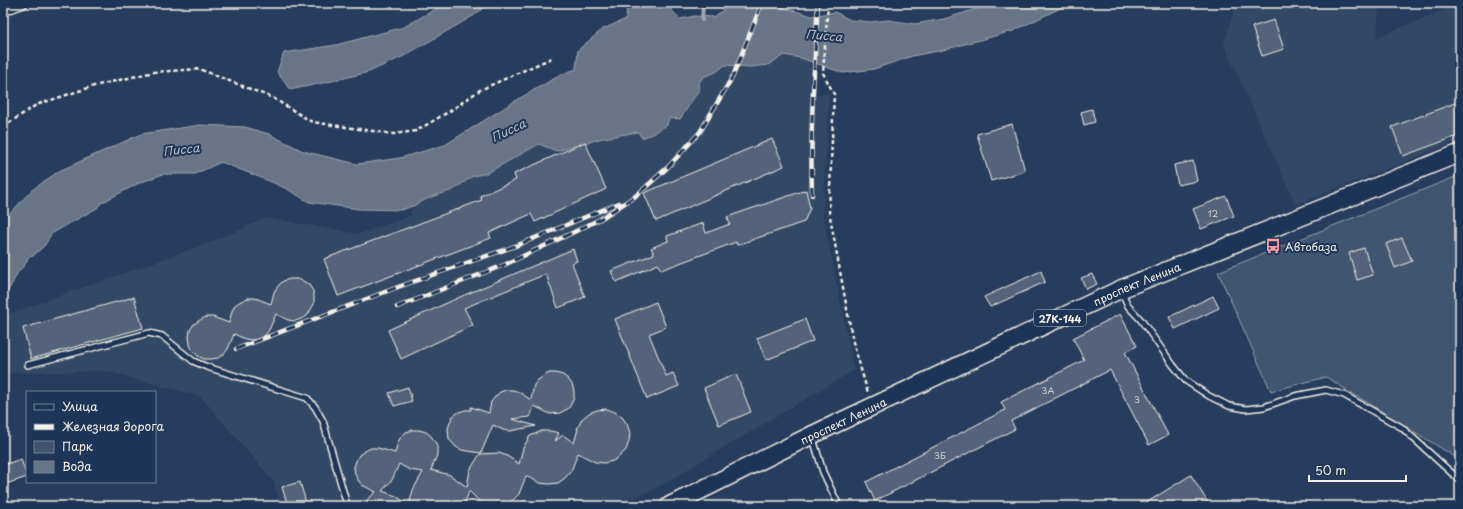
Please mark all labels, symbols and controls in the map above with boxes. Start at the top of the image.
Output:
water label: Писса [805,24,844,46]
water label: Писса [488,114,529,146]
water label: Писса [162,138,201,160]
house number: 12 [1208,206,1218,220]
bus stop icon: Автобаза [1264,237,1282,255]
place label: Автобаза [1285,238,1337,255]
street label: проспект Ленина [1090,257,1183,310]
road number: 27К-144 [1034,310,1086,326]
house number: 3А [1042,383,1055,397]
legend [26,391,156,483]
house number: 3 [1134,392,1140,406]
street label: проспект Ленина [797,393,889,448]
text: Улица [62,397,98,415]
text: Железная дорога [62,417,165,435]
text: Парк [62,437,94,455]
house number: 3Б [934,448,946,462]
text: Вода [62,457,92,475]
scale bar [1309,457,1406,483]
text: 50 m [1315,461,1346,479]

